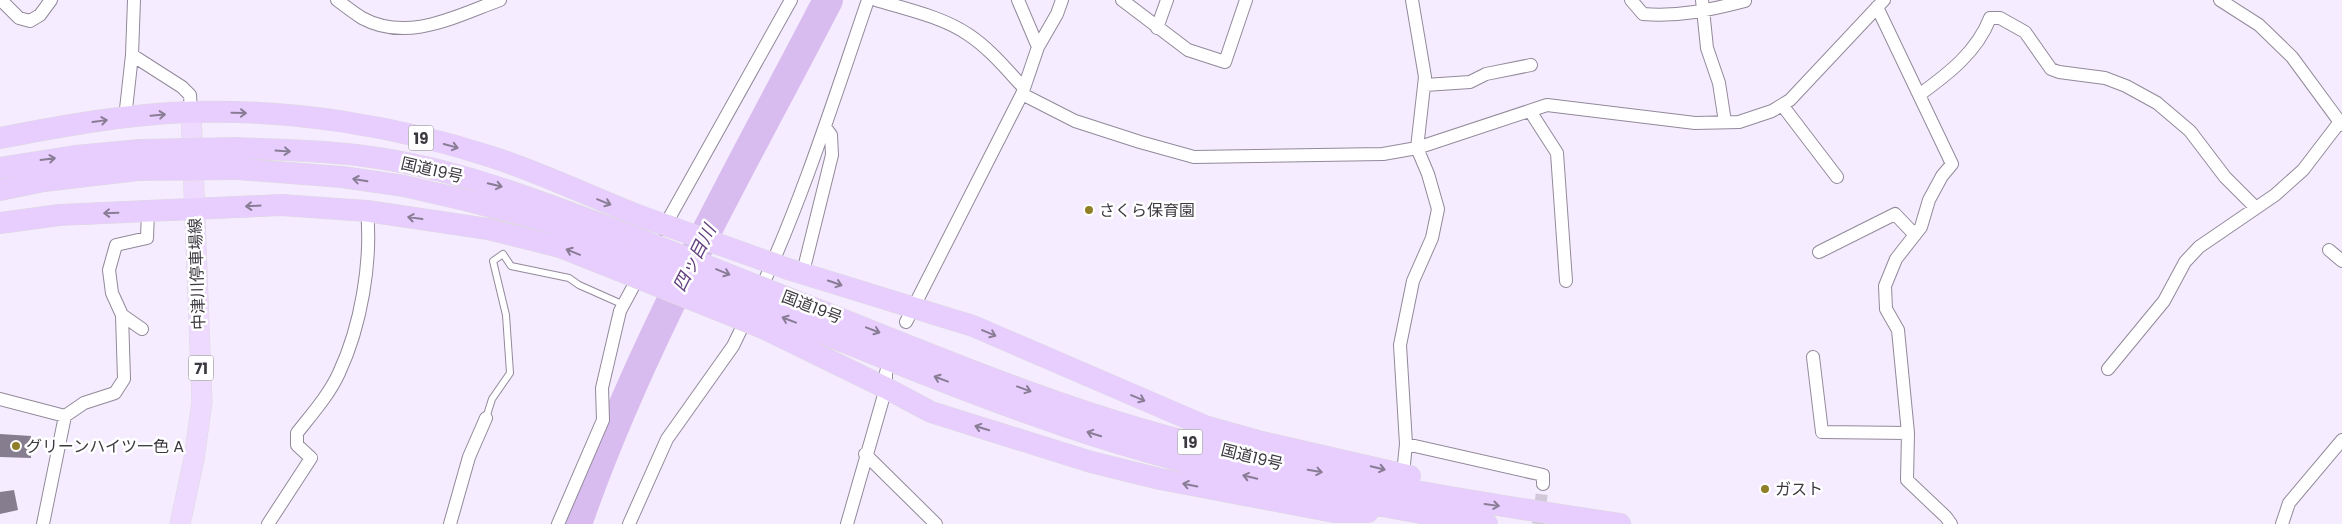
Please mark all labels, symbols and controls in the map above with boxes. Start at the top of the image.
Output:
one-way arrow [231,109,247,118]
one-way arrow [150,110,166,120]
one-way arrow [91,116,107,126]
road number: 19 [408,126,434,150]
one-way arrow [443,142,459,151]
one-way arrow [275,146,291,155]
street label: 国道19号 [399,152,465,188]
one-way arrow [40,154,56,164]
one-way arrow [353,174,369,184]
one-way arrow [486,181,502,190]
one-way arrow [596,198,611,207]
place label: さくら保育園 [1099,199,1195,222]
one-way arrow [245,202,261,211]
marker: さくら保育園 [1083,204,1095,216]
one-way arrow [104,208,120,217]
one-way arrow [407,213,423,223]
street label: 中津川停車場線 [184,218,210,330]
water label: 四ッ目川 [667,218,722,296]
one-way arrow [566,247,581,256]
one-way arrow [715,267,730,277]
one-way arrow [827,278,843,288]
street label: 国道19号 [778,285,846,329]
one-way arrow [782,315,798,324]
one-way arrow [865,326,880,336]
one-way arrow [981,329,996,339]
road number: 71 [188,356,214,380]
one-way arrow [934,374,949,383]
one-way arrow [1016,385,1031,394]
one-way arrow [1130,393,1145,403]
one-way arrow [975,423,991,433]
one-way arrow [1086,429,1102,439]
road number: 19 [1178,430,1202,454]
place label: グリーンハイツ一色 A [26,435,184,458]
street label: 国道19号 [1219,438,1285,476]
marker: グリーンハイツ一色 A [10,440,22,452]
one-way arrow [1369,464,1385,473]
one-way arrow [1307,467,1323,477]
one-way arrow [1243,472,1259,481]
place label: ガスト [1775,478,1823,501]
one-way arrow [1182,479,1198,489]
marker: ガスト [1759,483,1771,495]
one-way arrow [1483,500,1499,510]

